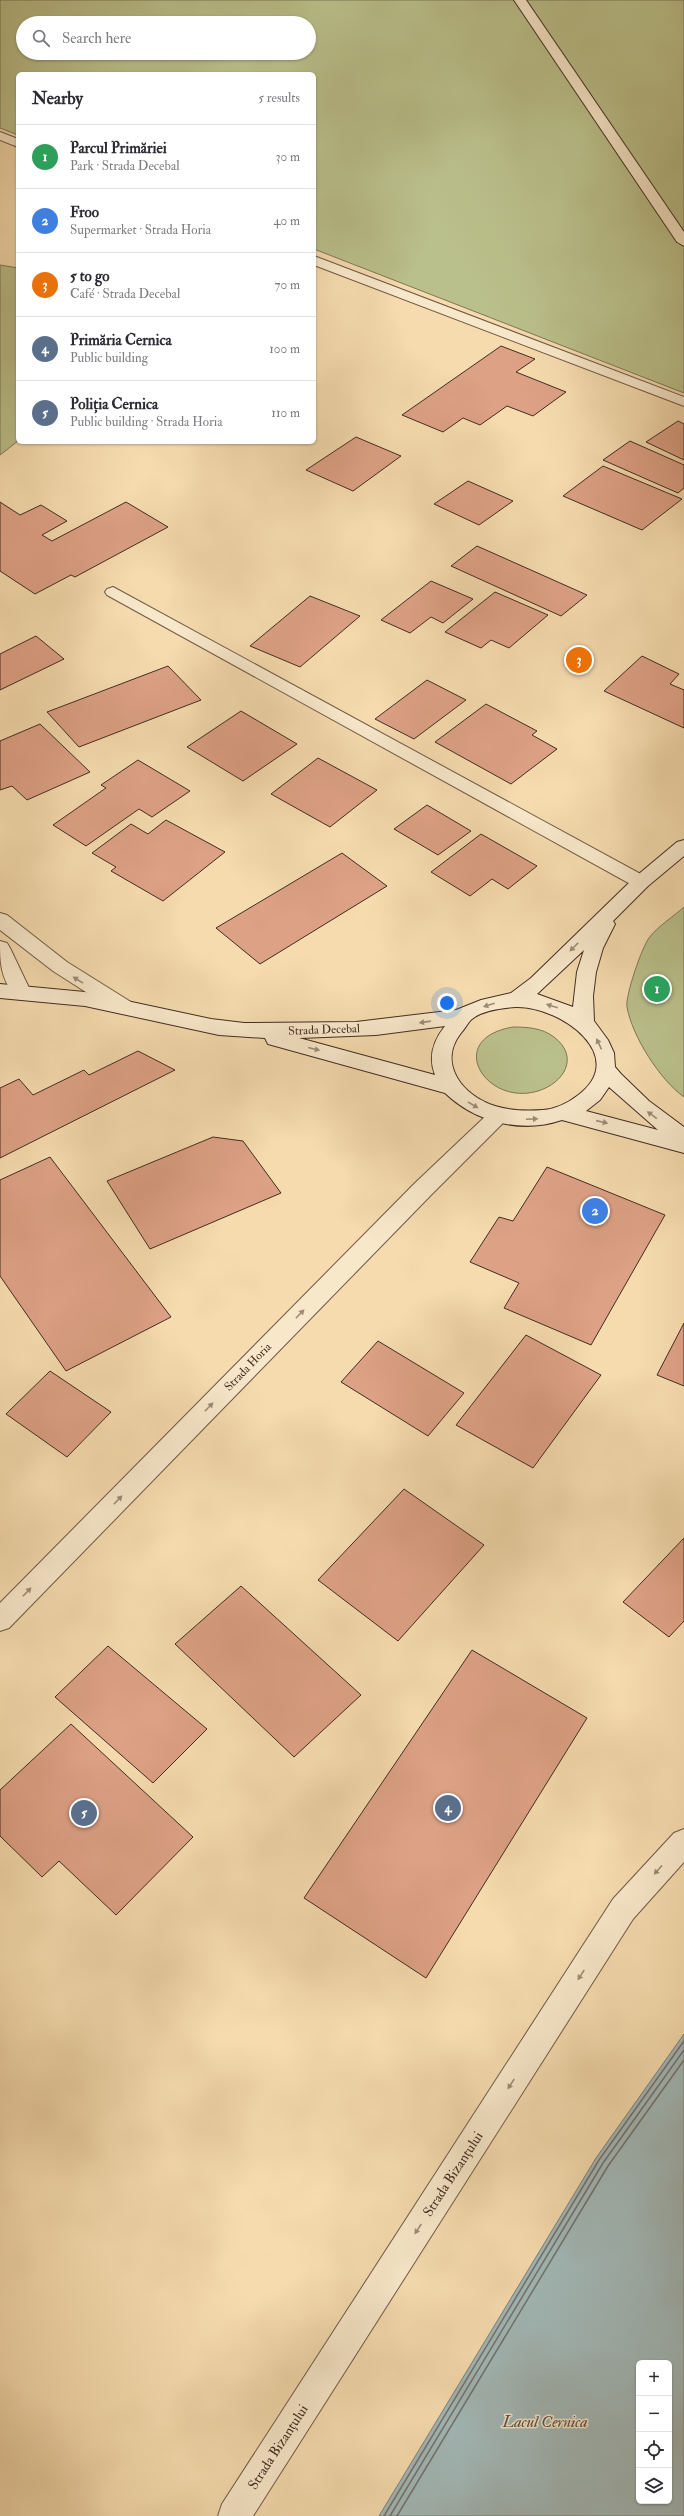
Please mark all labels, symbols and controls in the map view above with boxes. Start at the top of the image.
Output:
search box [16,16,316,60]
icon: search [30,27,52,49]
text: Search here [62,29,131,48]
text: Nearby [32,88,83,109]
text: 5 results [258,90,300,106]
text: Parcul Primăriei [70,139,167,158]
text: 1 [43,149,47,165]
text: 30 m [276,149,300,165]
text: Park · Strada Decebal [70,158,180,174]
text: Froo [70,203,99,222]
text: 2 [42,213,48,229]
text: 40 m [274,213,300,229]
text: Supermarket · Strada Horia [70,222,211,238]
text: 5 to go [70,267,110,286]
text: 3 [43,277,48,293]
text: 70 m [275,277,300,293]
text: Café · Strada Decebal [70,286,180,302]
text: Primăria Cernica [70,331,172,350]
text: 4 [41,341,49,357]
text: 100 m [269,341,300,357]
text: Public building [70,350,148,366]
text: Poliția Cernica [70,395,158,414]
text: 5 [42,405,48,421]
text: 110 m [271,405,300,421]
text: Public building · Strada Horia [70,414,223,430]
pin: 3 [566,645,592,675]
one-way arrow [569,942,579,952]
pin: 1 [644,974,670,1004]
one-way arrow [73,976,83,984]
your location [437,993,457,1013]
one-way arrow [483,1002,495,1008]
one-way arrow [546,1003,558,1009]
one-way arrow [419,1019,431,1025]
street label: Strada Decebal [288,1021,360,1039]
one-way arrow [596,1038,602,1049]
one-way arrow [308,1046,320,1052]
one-way arrow [467,1102,479,1109]
one-way arrow [647,1111,657,1119]
one-way arrow [526,1116,539,1122]
one-way arrow [596,1119,608,1125]
pin: 2 [582,1196,608,1226]
one-way arrow [295,1309,305,1319]
street label: Strada Horia [221,1339,275,1394]
one-way arrow [204,1402,214,1412]
one-way arrow [113,1495,123,1505]
one-way arrow [22,1587,32,1597]
pin: 4 [435,1793,461,1823]
pin: 5 [71,1798,97,1828]
one-way arrow [653,1865,662,1876]
one-way arrow [577,1970,585,1980]
one-way arrow [507,2079,515,2089]
street label: Strada Bizanțului [419,2128,487,2220]
one-way arrow [414,2224,422,2234]
map controls [636,2360,672,2504]
button: + [636,2360,672,2396]
button: − [636,2396,672,2432]
street label: Strada Bizanțului [244,2401,312,2493]
water label: Lacul Cernica [501,2412,588,2432]
button: locate [636,2432,672,2468]
button: layers [636,2468,672,2504]

